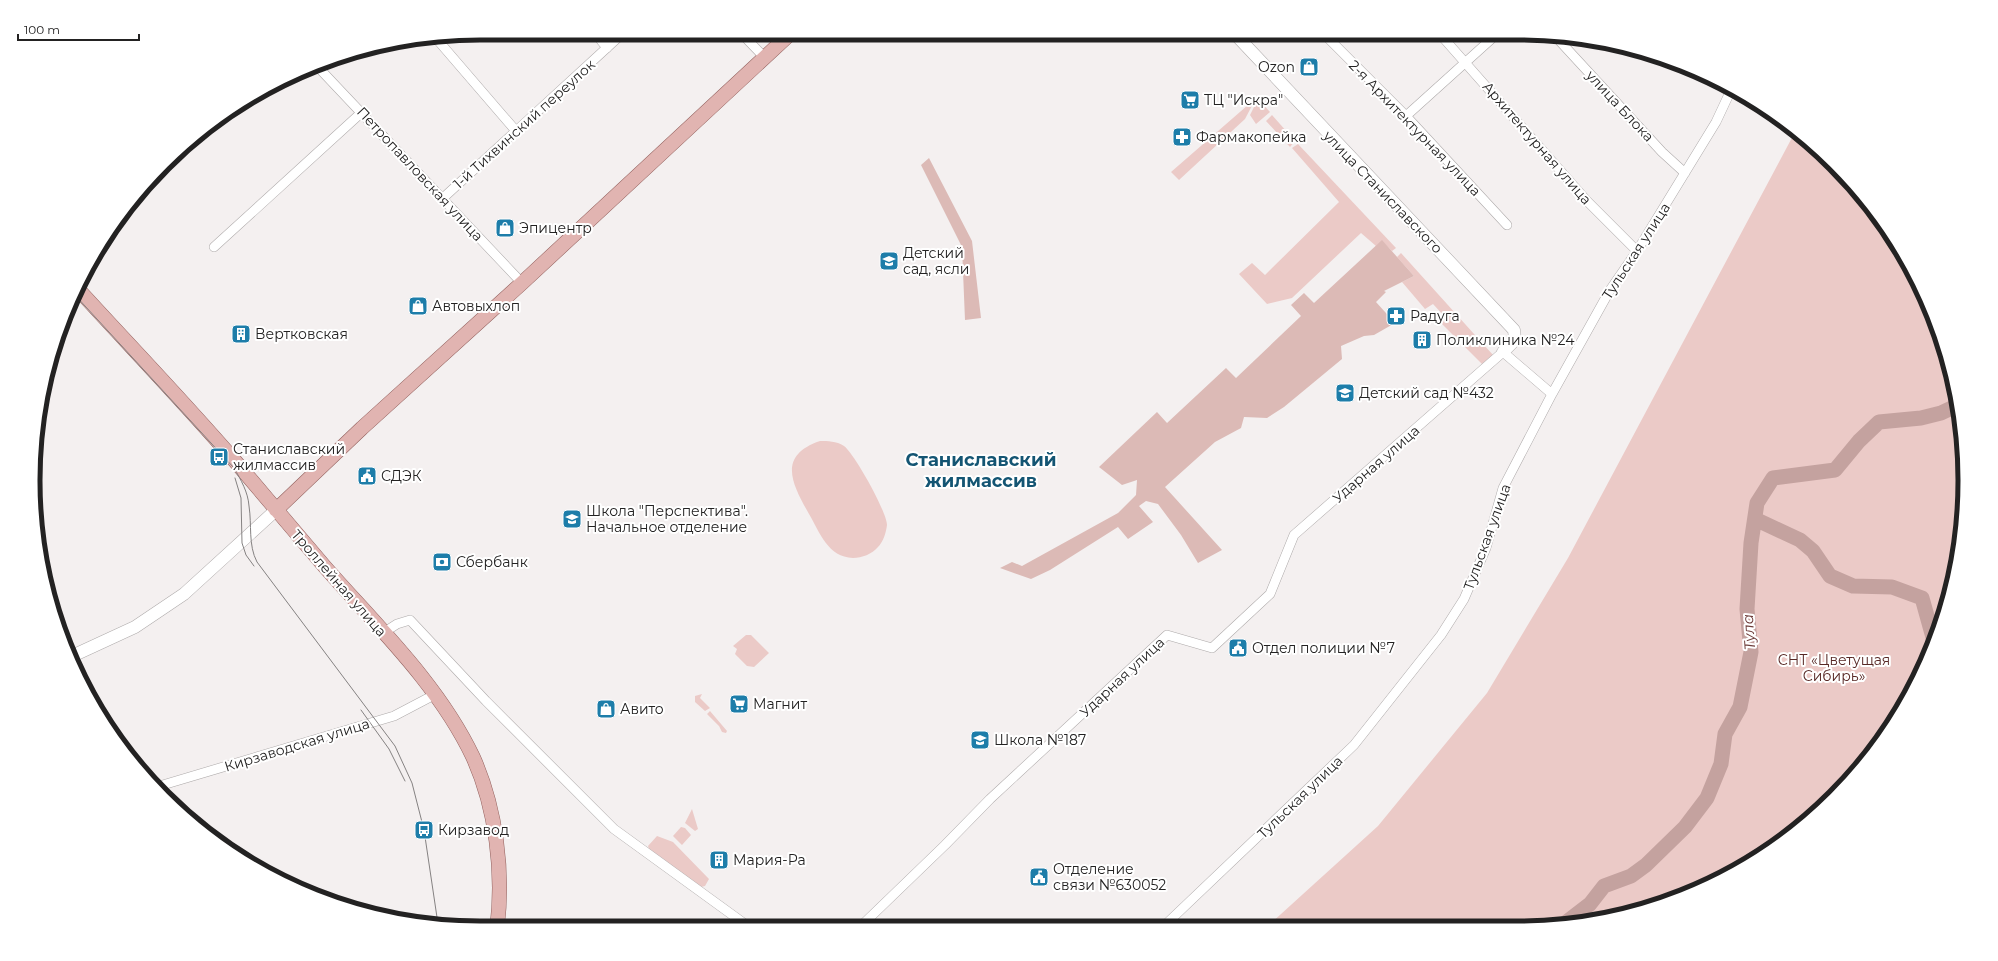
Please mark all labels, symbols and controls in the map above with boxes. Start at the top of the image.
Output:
scale bar [18,16,139,42]
text: 100 m [24,22,60,37]
street label: 1-й Тихвинский переулок [449,55,599,193]
shop icon: Ozon [1298,56,1320,78]
street label: 2-я Архитектурная улица [1345,56,1485,200]
place label: Ozon [1258,58,1295,76]
street label: улица Блока [1582,66,1658,146]
street label: Архитектурная улица [1479,78,1595,208]
supermarket icon: ТЦ "Искра" [1179,89,1201,111]
place label: ТЦ "Искра" [1204,91,1283,109]
street label: Петропавловская улица [353,103,487,245]
pharmacy icon: Фармакопейка [1171,126,1193,148]
street label: улица Станиславского [1319,126,1447,257]
place label: Фармакопейка [1196,128,1307,146]
street label: Тульская улица [1598,199,1674,303]
shop icon: Эпицентр [494,217,516,239]
place label: Эпицентр [519,219,592,237]
place label: Детский сад, ясли [903,244,969,278]
school or university icon: Детский сад, ясли [878,250,900,272]
shop icon: Автовыхлоп [407,295,429,317]
place label: Автовыхлоп [432,297,520,315]
pharmacy icon: Радуга [1385,305,1407,327]
place label: Радуга [1410,307,1460,325]
building icon: Вертковская [230,323,252,345]
place label: Вертковская [255,325,348,343]
building icon: Поликлиника №24 [1411,329,1433,351]
place label: Поликлиника №24 [1436,331,1575,349]
school or university icon: Детский сад №432 [1334,382,1356,404]
place label: Детский сад №432 [1359,384,1494,402]
street label: Ударная улица [1329,421,1423,507]
place label: Станиславский жилмассив [233,440,345,474]
bus stop icon: Станиславский жилмассив [208,446,230,468]
district label: Станиславский жилмассив [906,449,1056,492]
public building icon: СДЭК [356,465,378,487]
place label: СДЭК [381,467,422,485]
street label: Тульская улица [1459,481,1515,593]
place label: Школа "Перспектива". Начальное отделение [586,502,748,536]
school or university icon: Школа "Перспектива". Начальное отделение [561,508,583,530]
street label: Троллейная улица [288,526,390,640]
bank icon: Сбербанк [431,551,453,573]
place label: Сбербанк [456,553,528,571]
water label: Тула [1738,613,1759,651]
street label: Ударная улица [1076,633,1168,721]
public building icon: Отдел полиции №7 [1227,637,1249,659]
place label: Отдел полиции №7 [1252,639,1395,657]
park label: СНТ «Цветущая Сибирь» [1778,651,1890,685]
supermarket icon: Магнит [728,693,750,715]
place label: Магнит [753,695,807,713]
shop icon: Авито [595,698,617,720]
place label: Авито [620,700,664,718]
street label: Кирзаводская улица [222,714,372,776]
school or university icon: Школа №187 [969,729,991,751]
place label: Школа №187 [994,731,1086,749]
street label: Тульская улица [1254,752,1346,842]
bus stop icon: Кирзавод [413,819,435,841]
place label: Кирзавод [438,821,509,839]
building icon: Мария-Ра [708,849,730,871]
place label: Мария-Ра [733,851,806,869]
place label: Отделение связи №630052 [1053,860,1166,894]
public building icon: Отделение связи №630052 [1028,866,1050,888]

